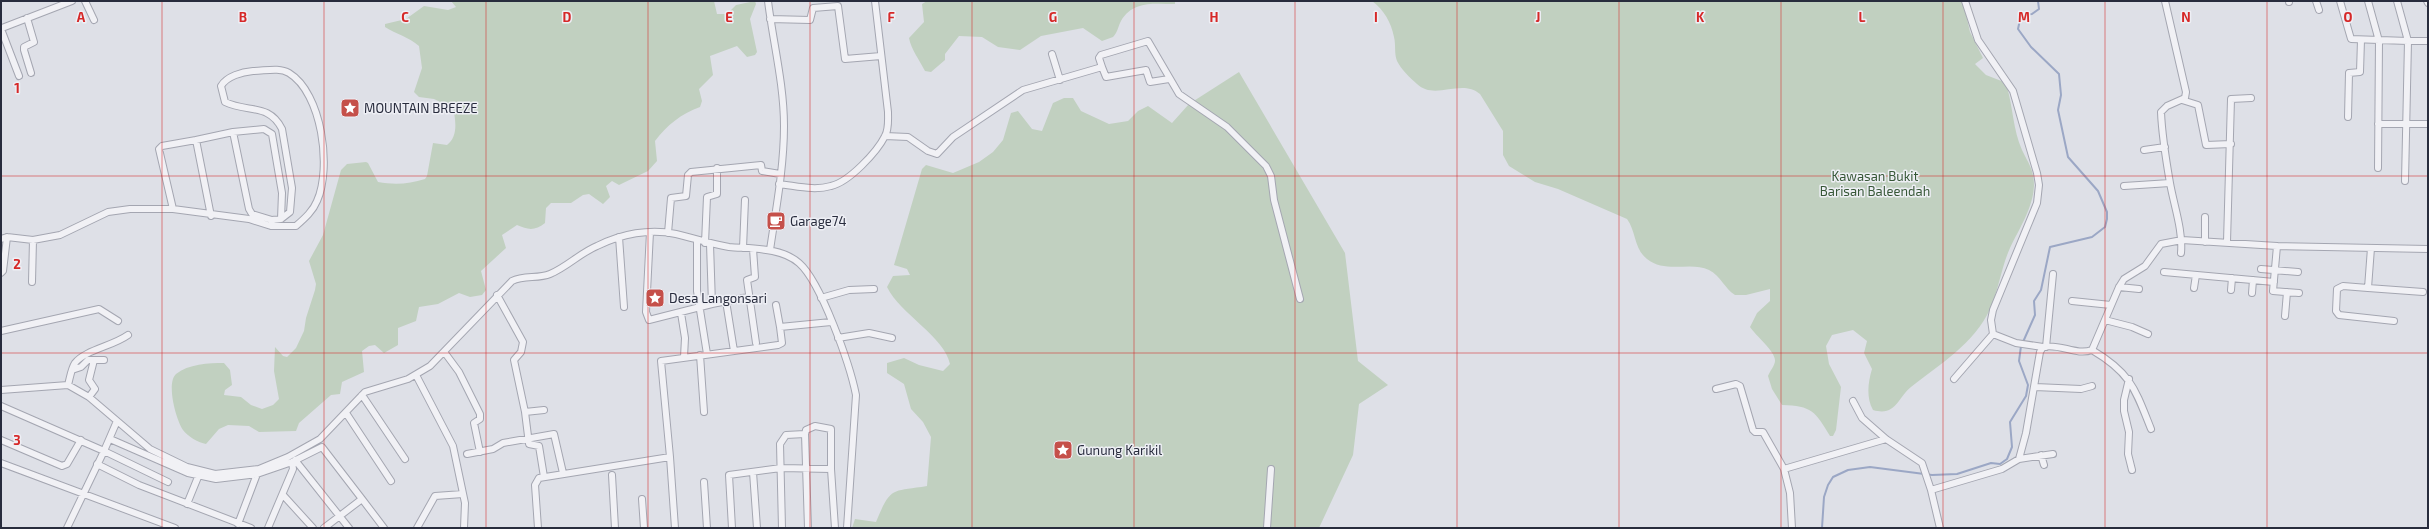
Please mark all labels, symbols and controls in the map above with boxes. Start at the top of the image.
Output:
text: A [77,9,86,25]
text: B [239,9,247,25]
text: C [401,9,409,25]
text: D [563,9,572,25]
text: E [725,9,733,25]
text: F [887,9,895,25]
text: G [1049,9,1057,25]
text: H [1210,9,1219,25]
text: I [1374,9,1378,25]
text: J [1536,9,1540,25]
text: K [1696,9,1705,25]
text: L [1859,9,1866,25]
text: M [2018,9,2030,25]
text: N [2181,9,2191,25]
text: O [2344,9,2353,25]
text: 1 [14,80,20,96]
place icon: MOUNTAIN BREEZE [339,97,361,119]
place label: MOUNTAIN BREEZE [364,100,478,116]
park label: Kawasan Bukit Barisan Baleendah [1820,168,1930,199]
cafe icon: Garage74 [765,210,787,232]
place label: Garage74 [790,213,847,229]
text: 2 [13,256,21,272]
place icon: Desa Langonsari [644,287,666,309]
place label: Desa Langonsari [669,290,767,306]
text: 3 [13,432,21,448]
place icon: Gunung Karikil [1052,439,1074,461]
place label: Gunung Karikil [1077,442,1162,458]

